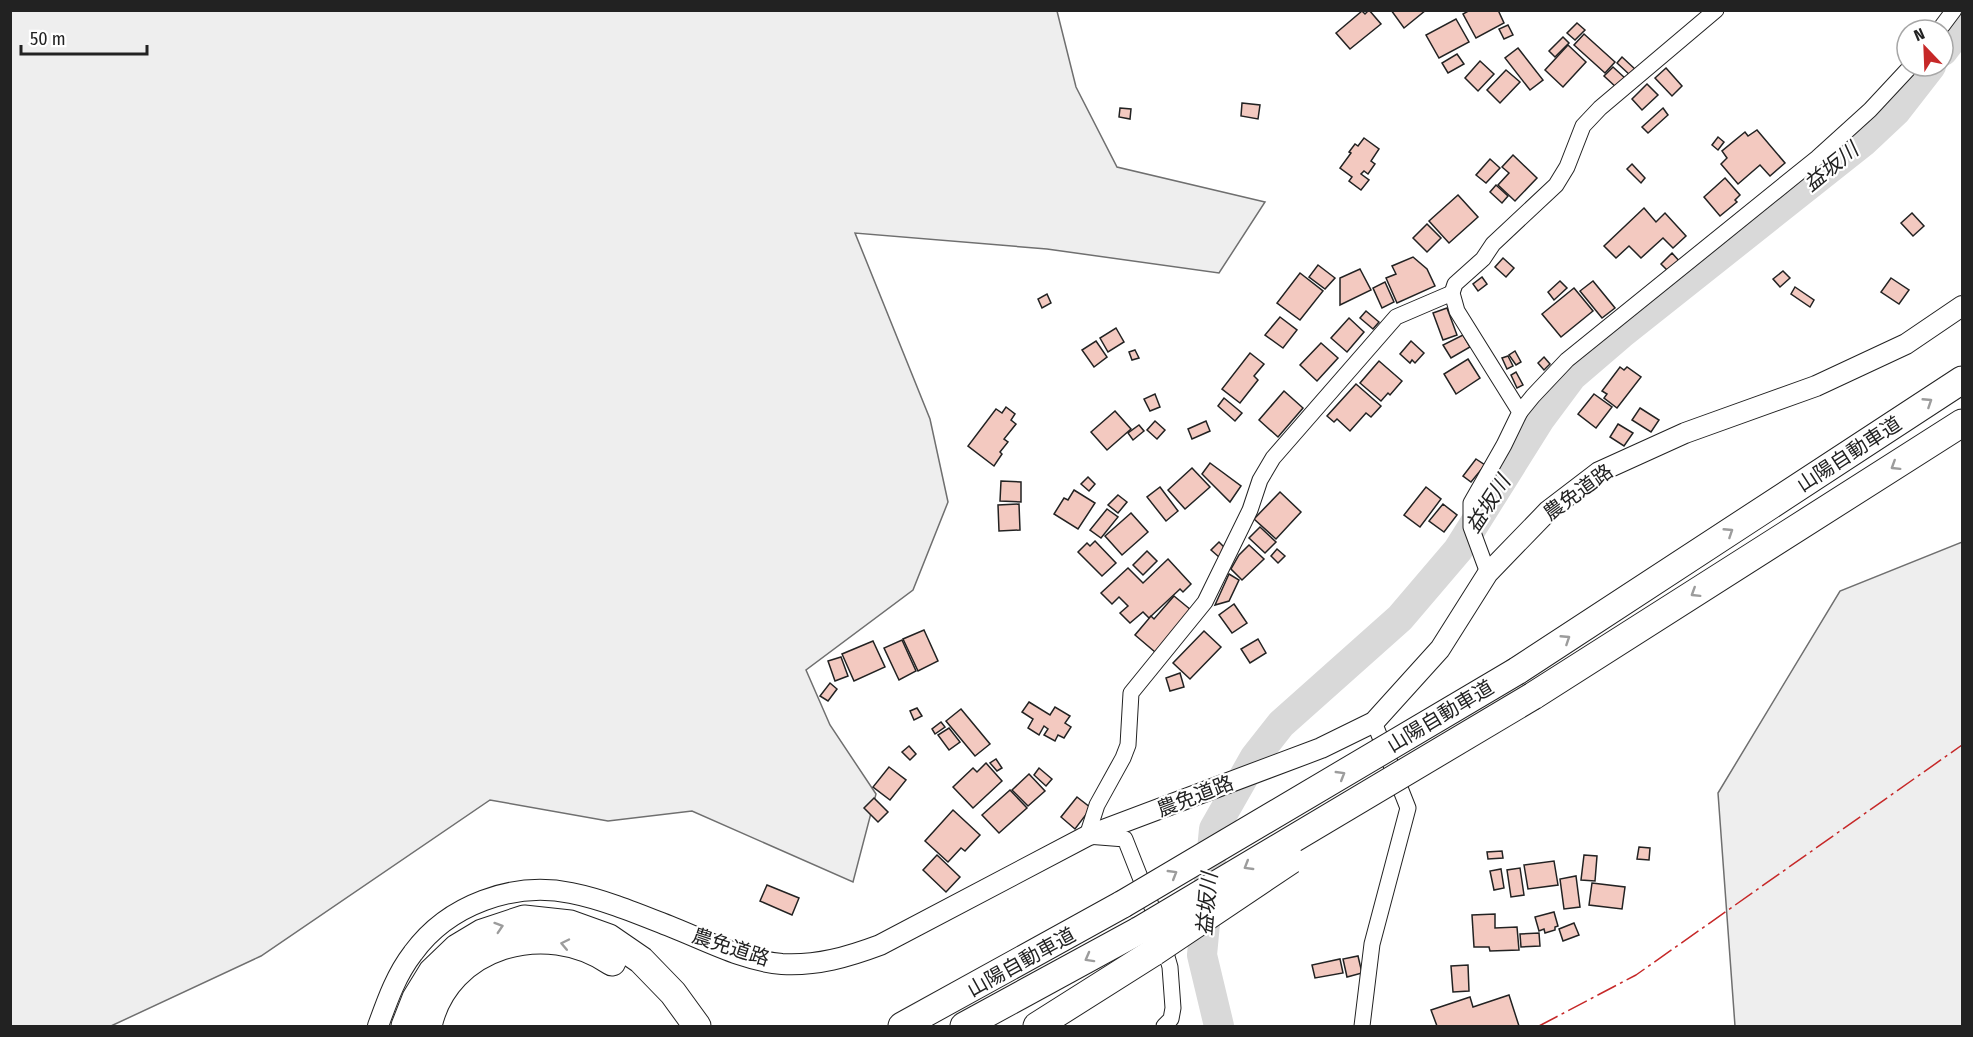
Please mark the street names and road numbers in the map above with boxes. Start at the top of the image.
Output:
street label: 山陽自動車道 [1792,411,1906,497]
street label: 農免道路 [1539,459,1617,525]
street label: 山陽自動車道 [1382,675,1498,757]
street label: 農免道路 [1153,770,1237,822]
street label: 山陽自動車道 [963,922,1079,1002]
street label: 農免道路 [689,923,773,971]

